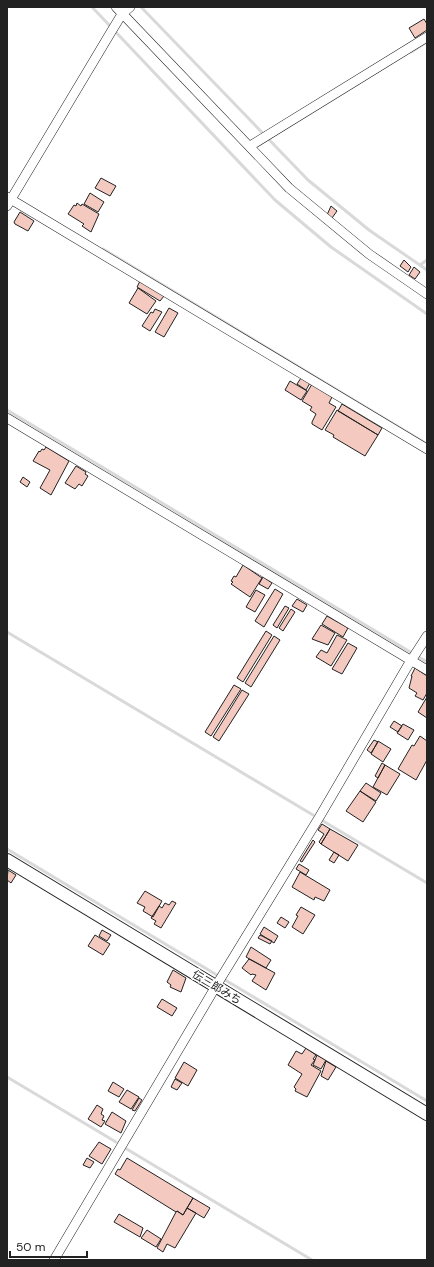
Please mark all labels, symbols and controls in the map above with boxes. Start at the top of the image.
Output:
street label: 伝三郎みち [190,967,244,1007]
scale bar [10,1233,87,1259]
text: 50 m [16,1239,45,1255]

